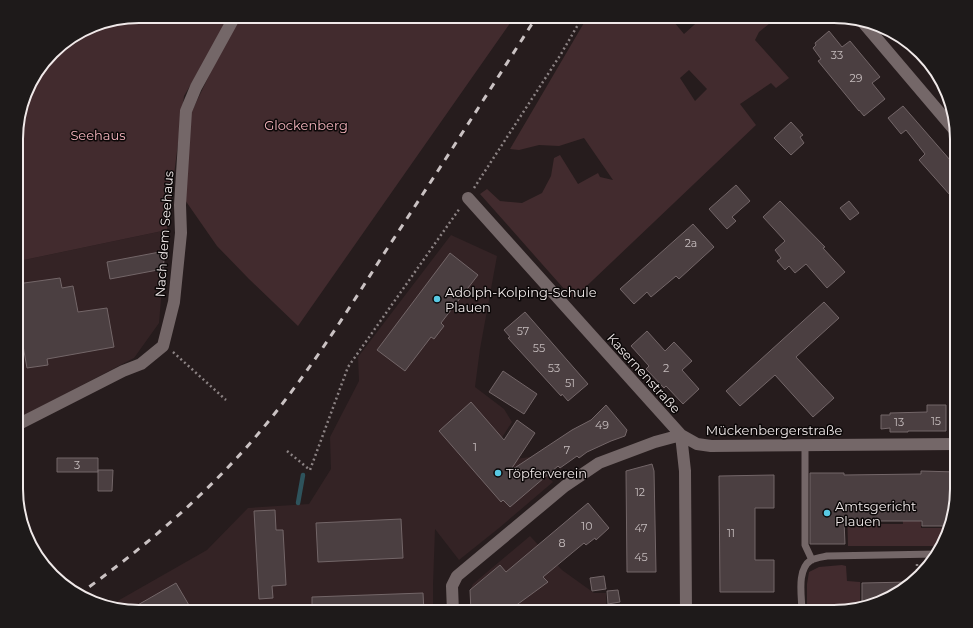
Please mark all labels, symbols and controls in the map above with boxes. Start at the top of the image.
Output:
house number: 33 [831,48,843,62]
house number: 29 [850,71,863,85]
park label: Glockenberg [264,117,348,133]
park label: Seehaus [70,127,126,143]
street label: Nach dem Seehaus [152,170,176,298]
house number: 2a [685,236,697,250]
place label: Adolph-Kolping-Schule Plauen [445,284,597,315]
marker: Adolph-Kolping-Schule Plauen [432,294,442,304]
house number: 57 [517,324,529,338]
street label: Kasernenstraße [604,330,684,416]
house number: 55 [533,341,545,355]
house number: 53 [548,361,560,375]
house number: 2 [663,361,669,375]
house number: 51 [565,376,575,390]
house number: 15 [931,414,941,428]
house number: 13 [894,415,904,429]
house number: 49 [595,418,609,432]
street label: Mückenbergerstraße [706,422,842,438]
house number: 1 [473,440,477,454]
house number: 7 [564,443,570,457]
house number: 3 [74,458,80,472]
place label: Töpferverein [506,465,587,481]
marker: Töpferverein [493,468,503,478]
house number: 12 [635,485,645,499]
place label: Amtsgericht Plauen [835,498,916,529]
marker: Amtsgericht Plauen [822,508,832,518]
house number: 10 [581,519,593,533]
house number: 47 [634,521,648,535]
house number: 11 [727,526,735,540]
house number: 8 [558,536,566,550]
house number: 45 [634,550,648,564]

